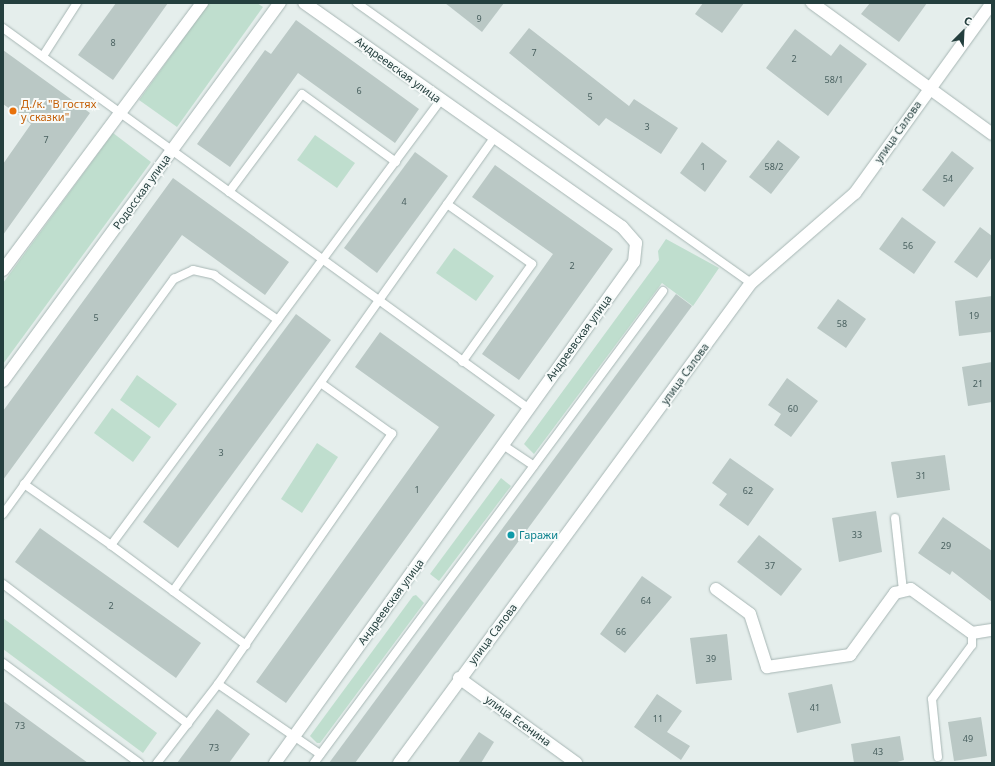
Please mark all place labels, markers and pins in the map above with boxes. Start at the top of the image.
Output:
place label: Д./к. "В гостях у сказки" [21,98,96,124]
marker: Д./к. "В гостях у сказки" [8,106,18,116]
place label: Гаражи [519,528,558,542]
marker: Гаражи [506,530,516,540]

